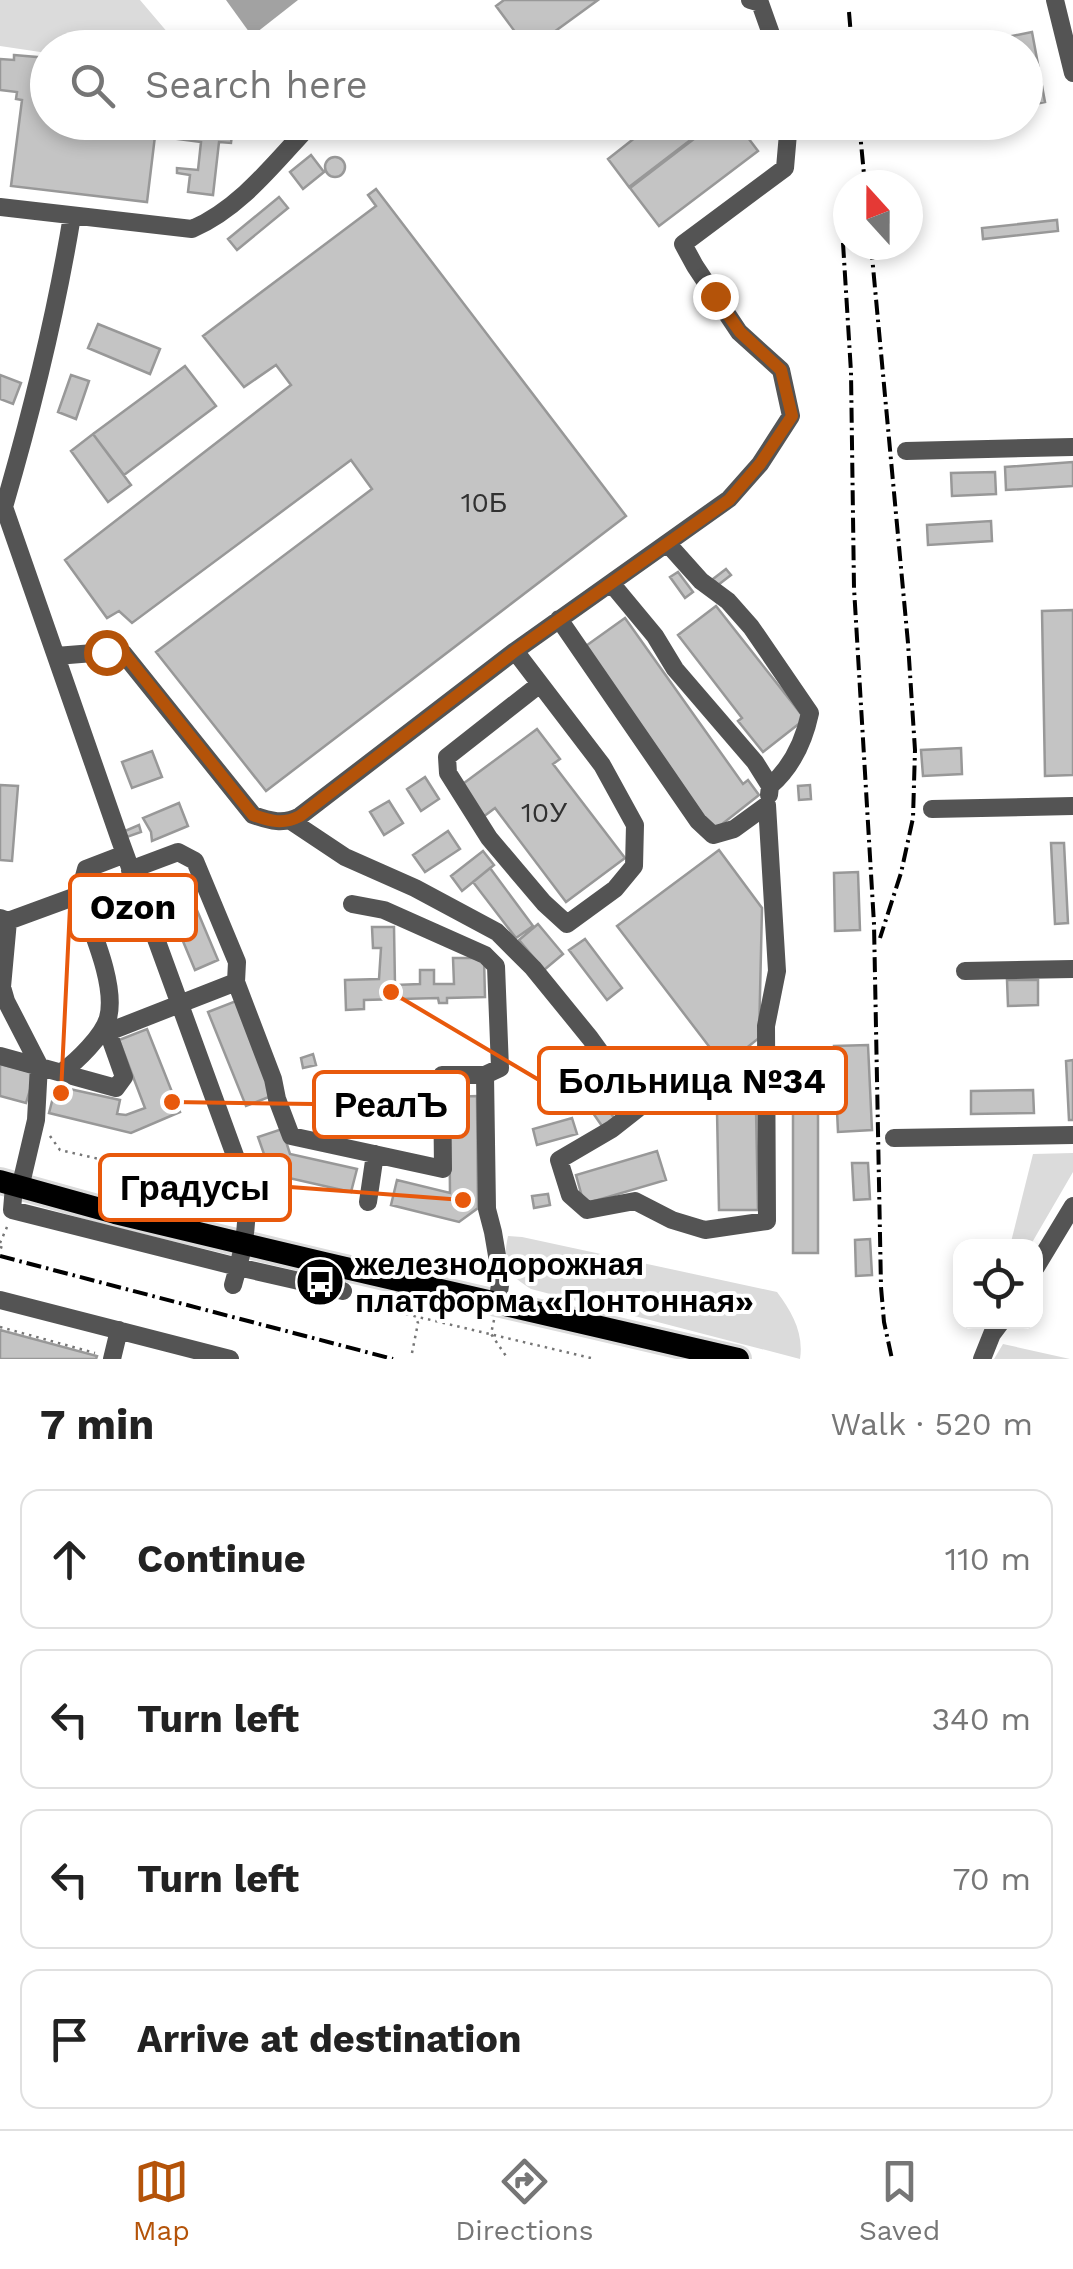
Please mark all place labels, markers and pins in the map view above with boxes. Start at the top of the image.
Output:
callout: Ozon [70,875,196,940]
callout: Больница №34 [539,1048,846,1113]
callout: РеалЪ [314,1072,468,1137]
callout: Градусы [100,1155,290,1220]
place label: железнодорожная платформа «Понтонная» [354,1245,754,1320]
bus stop icon: железнодорожная платформа «Понтонная» [294,1256,346,1308]

